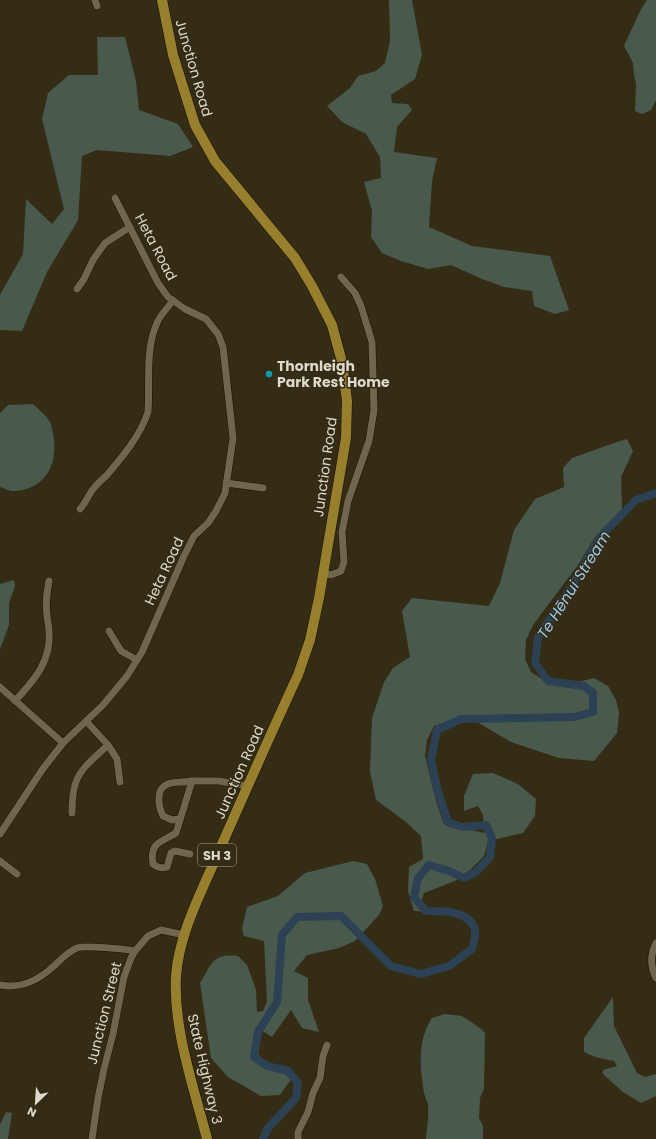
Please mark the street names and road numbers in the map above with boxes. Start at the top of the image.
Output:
street label: Junction Road [171,17,217,119]
street label: Heta Road [130,210,182,284]
street label: Junction Road [308,416,342,518]
street label: Heta Road [139,534,189,608]
street label: Junction Road [209,722,269,822]
road number: SH 3 [198,844,236,866]
street label: Junction Street [82,960,126,1066]
street label: State Highway 3 [183,1012,227,1126]

